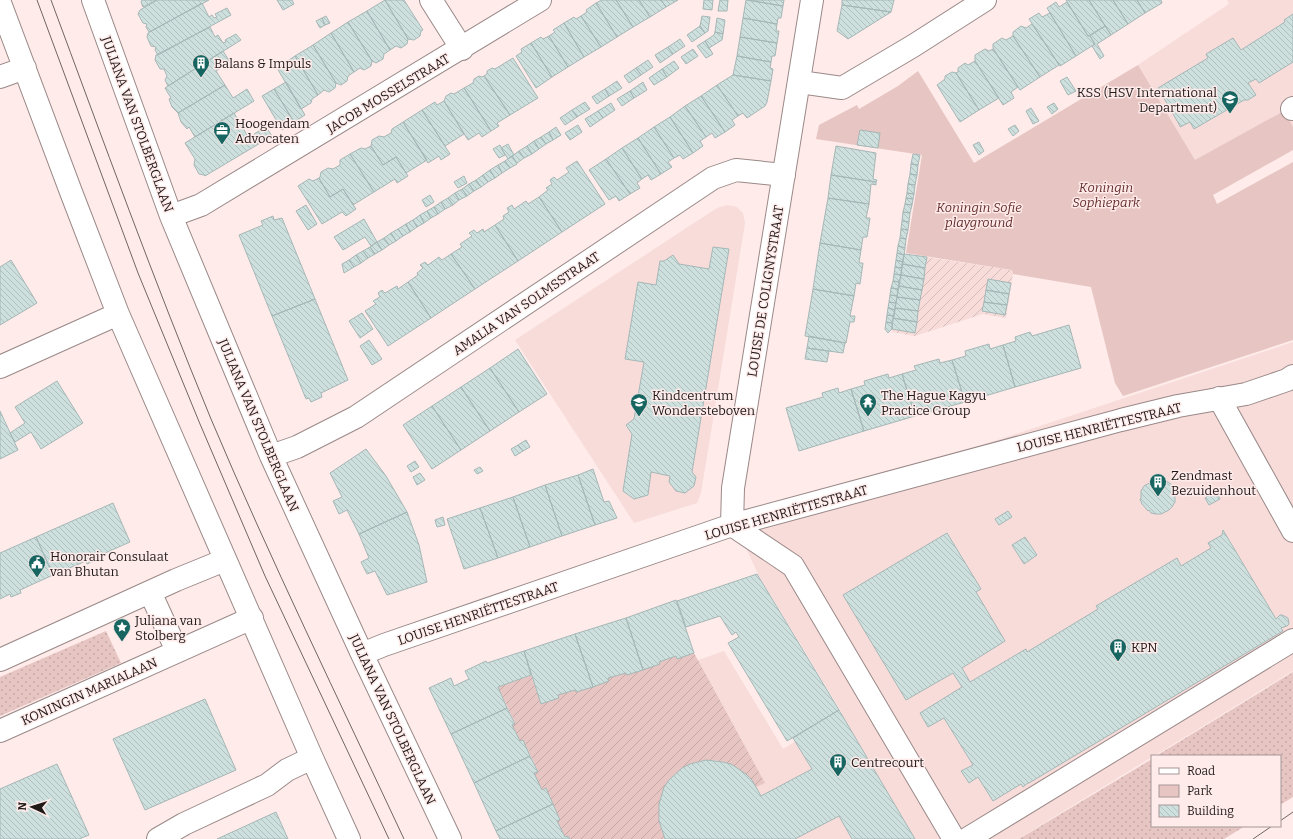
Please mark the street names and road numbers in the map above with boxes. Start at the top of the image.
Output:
street label: JULIANA VAN STOLBERGLAAN [98,33,176,214]
street label: JACOB MOSSELSTRAAT [323,51,453,137]
street label: LOUISE DE COLIGNYSTRAAT [745,204,787,378]
street label: AMALIA VAN SOLMSSTRAAT [450,248,603,358]
street label: JULIANA VAN STOLBERGLAAN [215,336,302,514]
street label: LOUISE HENRIËTTESTRAAT [1015,400,1183,455]
street label: LOUISE HENRIËTTESTRAAT [703,482,870,543]
street label: LOUISE HENRIËTTESTRAAT [396,579,561,648]
street label: JULIANA VAN STOLBERGLAAN [346,631,439,807]
street label: KONINGIN MARIALAAN [19,655,160,728]

